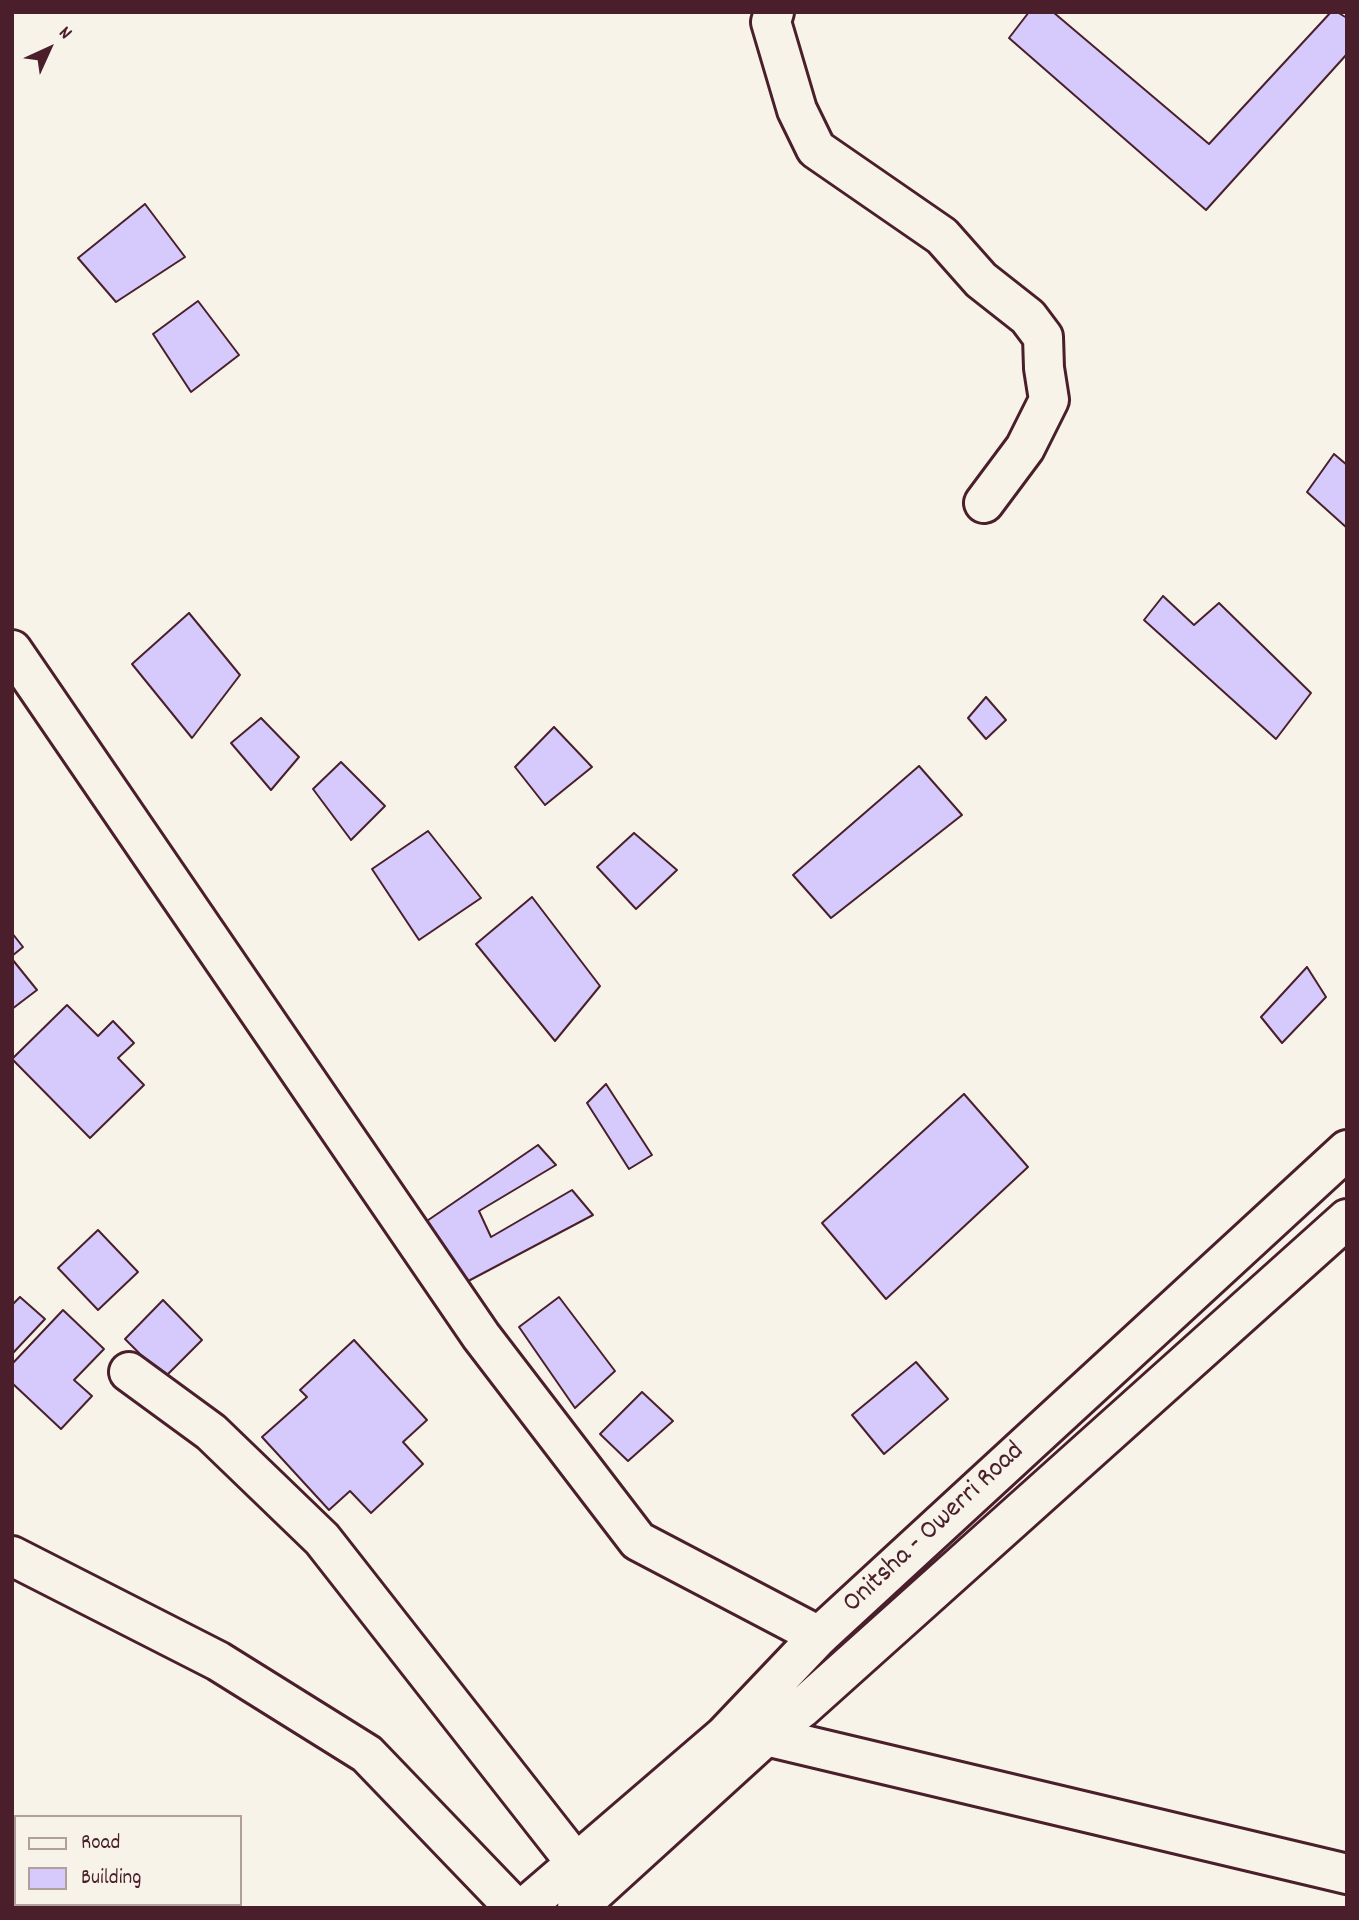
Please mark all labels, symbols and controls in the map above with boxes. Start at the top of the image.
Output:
north arrow [14,14,84,84]
text: N [51,21,77,47]
street label: Onitsha - Owerri Road [837,1436,1033,1622]
legend [14,1815,242,1906]
text: Road [81,1829,120,1859]
text: Building [81,1864,141,1894]

